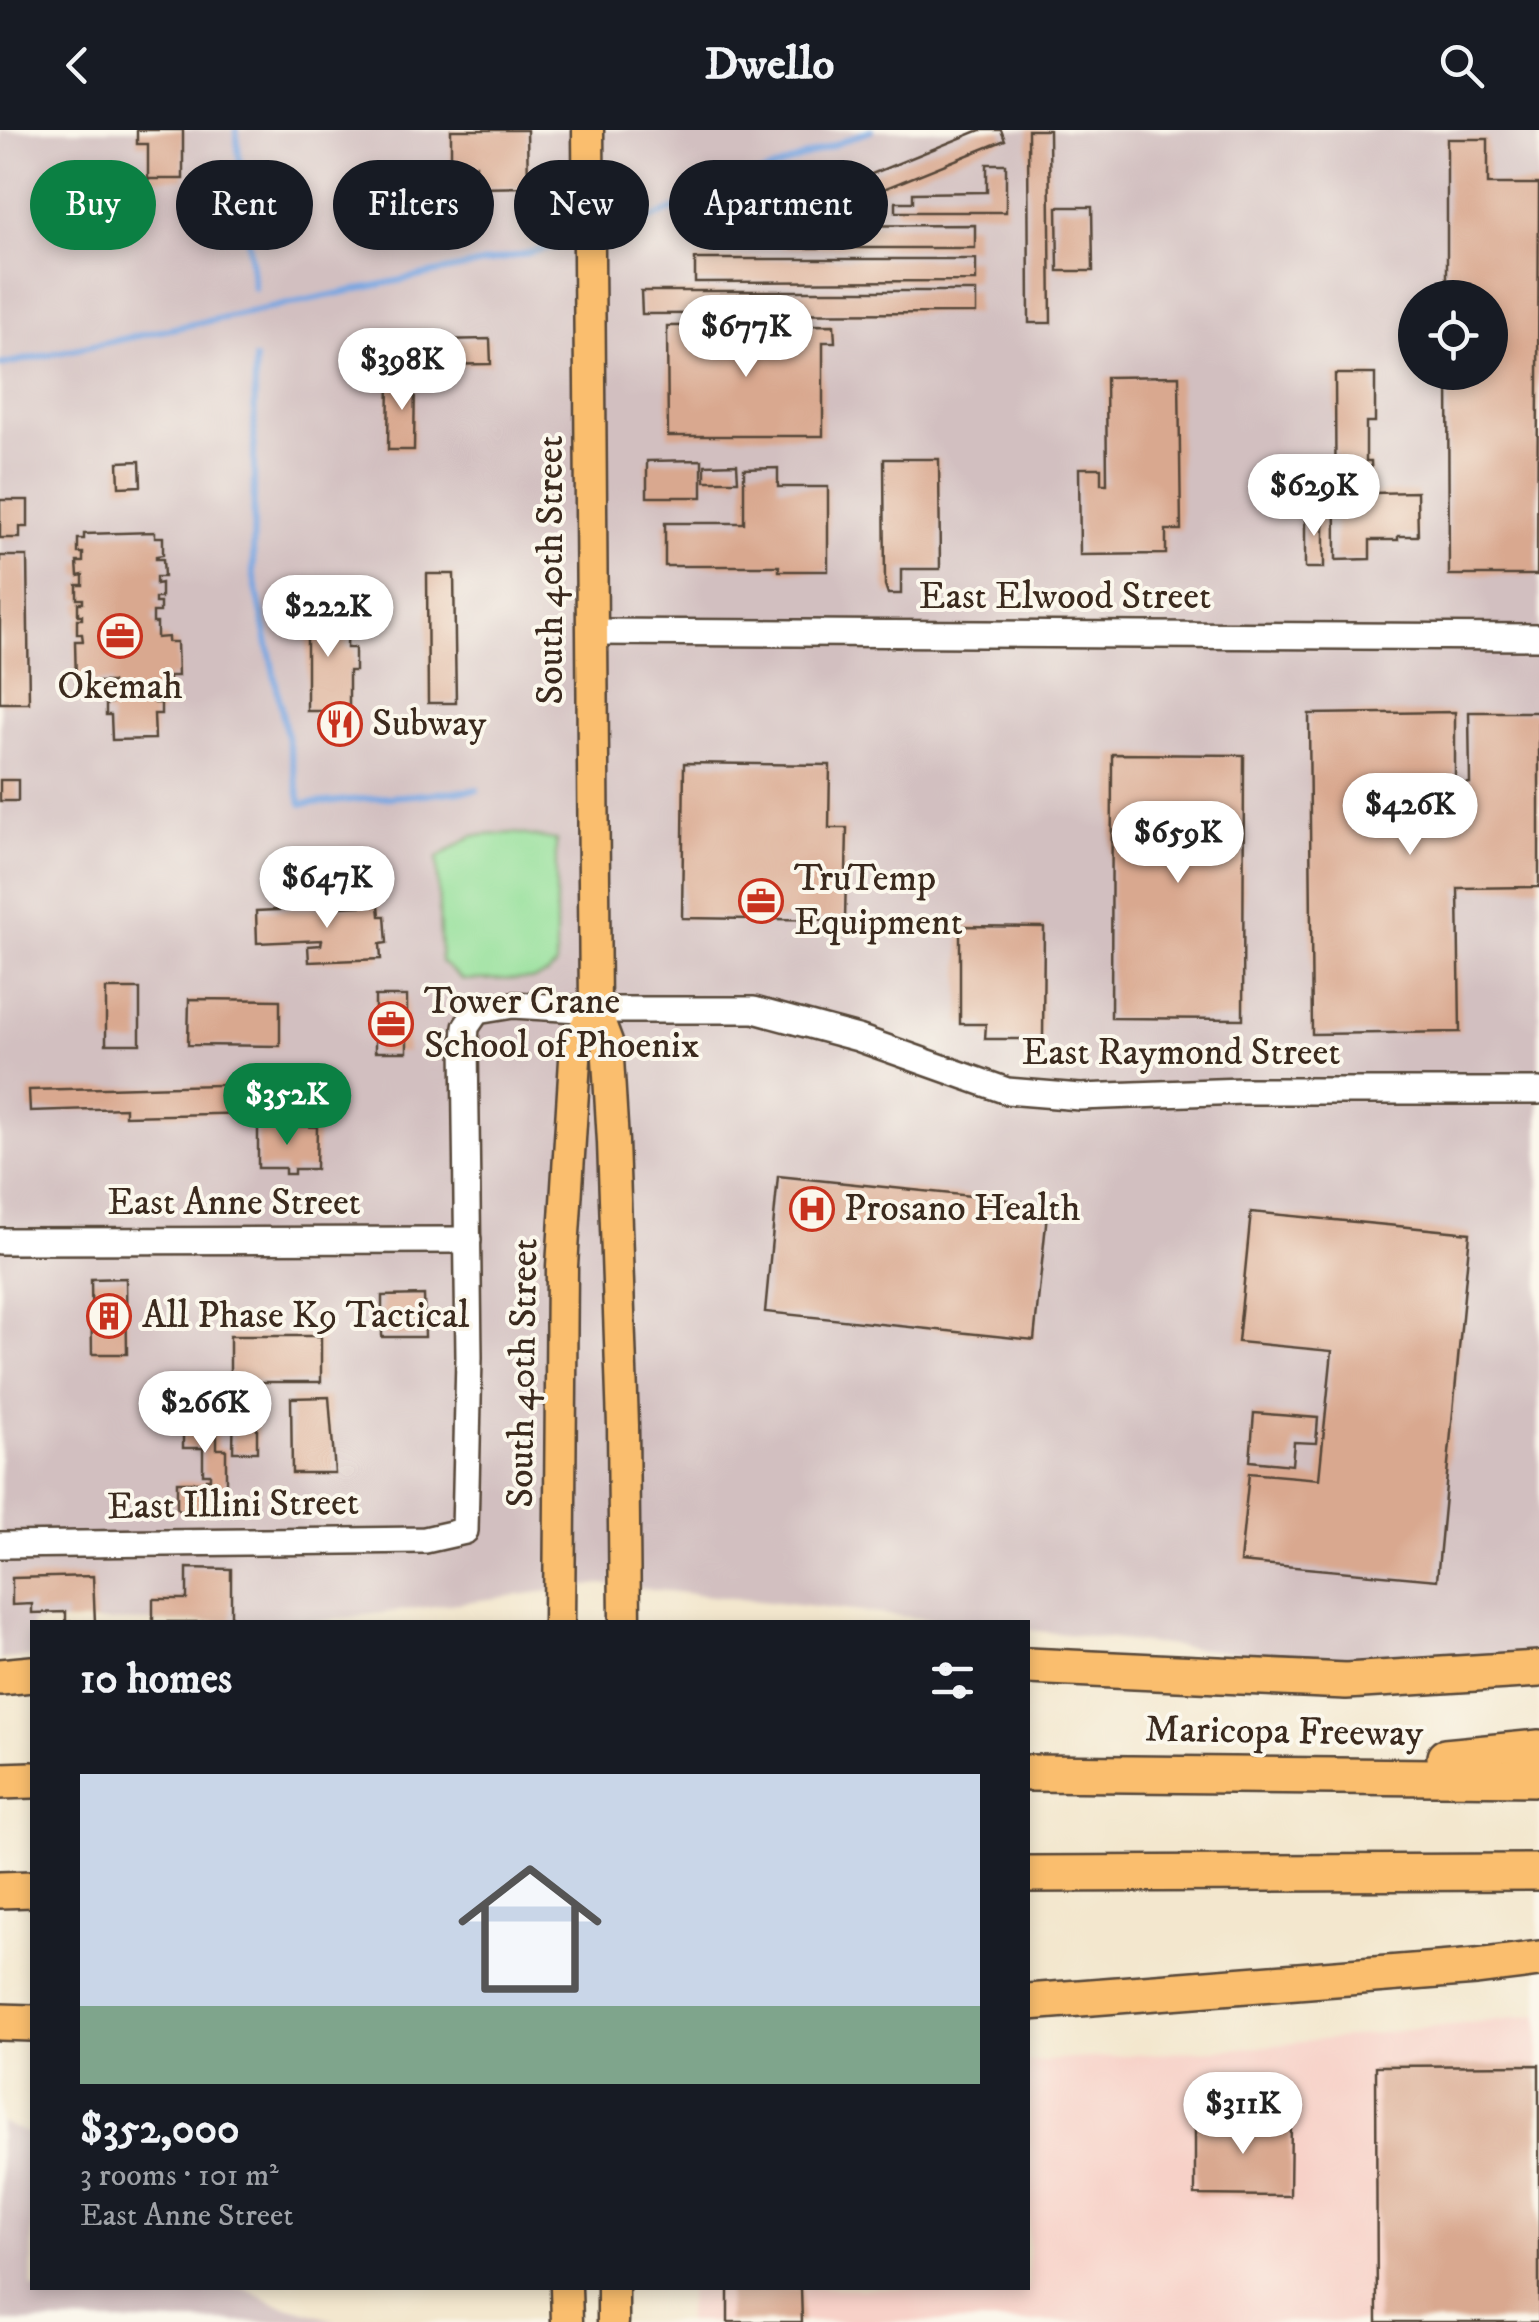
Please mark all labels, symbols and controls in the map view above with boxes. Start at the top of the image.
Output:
text: Dwello [705,37,834,93]
icon: back [50,38,105,93]
icon: search [1434,38,1489,93]
chip: Buy [30,160,156,250]
chip: Rent [176,160,313,250]
chip: Filters [333,160,494,250]
chip: New [514,160,649,250]
chip: Apartment [669,160,888,250]
map controls [1398,280,1508,390]
button: locate [1398,280,1508,390]
pin: $677K [676,295,816,380]
text: $677K [701,307,791,347]
pin: $398K [332,328,472,413]
text: $398K [360,340,444,380]
street label: South 40th Street [527,435,575,705]
pin: $629K [1244,454,1384,539]
text: $629K [1270,466,1358,506]
street label: East Elwood Street [919,573,1211,621]
pin: $222K [258,575,398,660]
text: $222K [284,587,372,627]
office icon: Okemah [97,613,143,659]
place label: Okemah [57,663,183,711]
place label: Subway [372,700,487,748]
restaurant icon: Subway [317,701,363,747]
pin: $426K [1340,773,1480,858]
text: $426K [1365,785,1455,825]
pin: $659K [1108,801,1248,886]
text: $659K [1134,813,1222,853]
pin: $647K [257,846,397,931]
place label: TruTemp Equipment [794,855,963,947]
text: $647K [282,858,372,898]
office icon: TruTemp Equipment [738,878,784,924]
place label: Tower Crane School of Phoenix [424,978,700,1070]
office icon: Tower Crane School of Phoenix [368,1001,414,1047]
street label: East Raymond Street [1022,1029,1340,1077]
pin: $352K [217,1063,357,1148]
text: $352K [245,1075,329,1115]
street label: East Anne Street [107,1179,361,1227]
place label: Prosano Health [844,1185,1081,1233]
hospital icon: Prosano Health [789,1186,835,1232]
street label: South 40th Street [497,1238,549,1508]
place label: All Phase K9 Tactical [142,1292,470,1340]
building icon: All Phase K9 Tactical [86,1293,132,1339]
pin: $266K [135,1371,275,1456]
text: $266K [161,1383,249,1423]
street label: East Illini Street [107,1479,359,1531]
icon: filters [925,1653,980,1708]
text: 10 homes [80,1654,232,1706]
street label: Maricopa Freeway [1144,1706,1424,1758]
icon: home [440,1839,620,2019]
pin: $311K [1173,2072,1313,2157]
text: $311K [1205,2084,1281,2124]
text: $352,000 [80,2104,240,2156]
text: 3 rooms · 101 m² [80,2156,279,2196]
text: East Anne Street [80,2196,294,2236]

